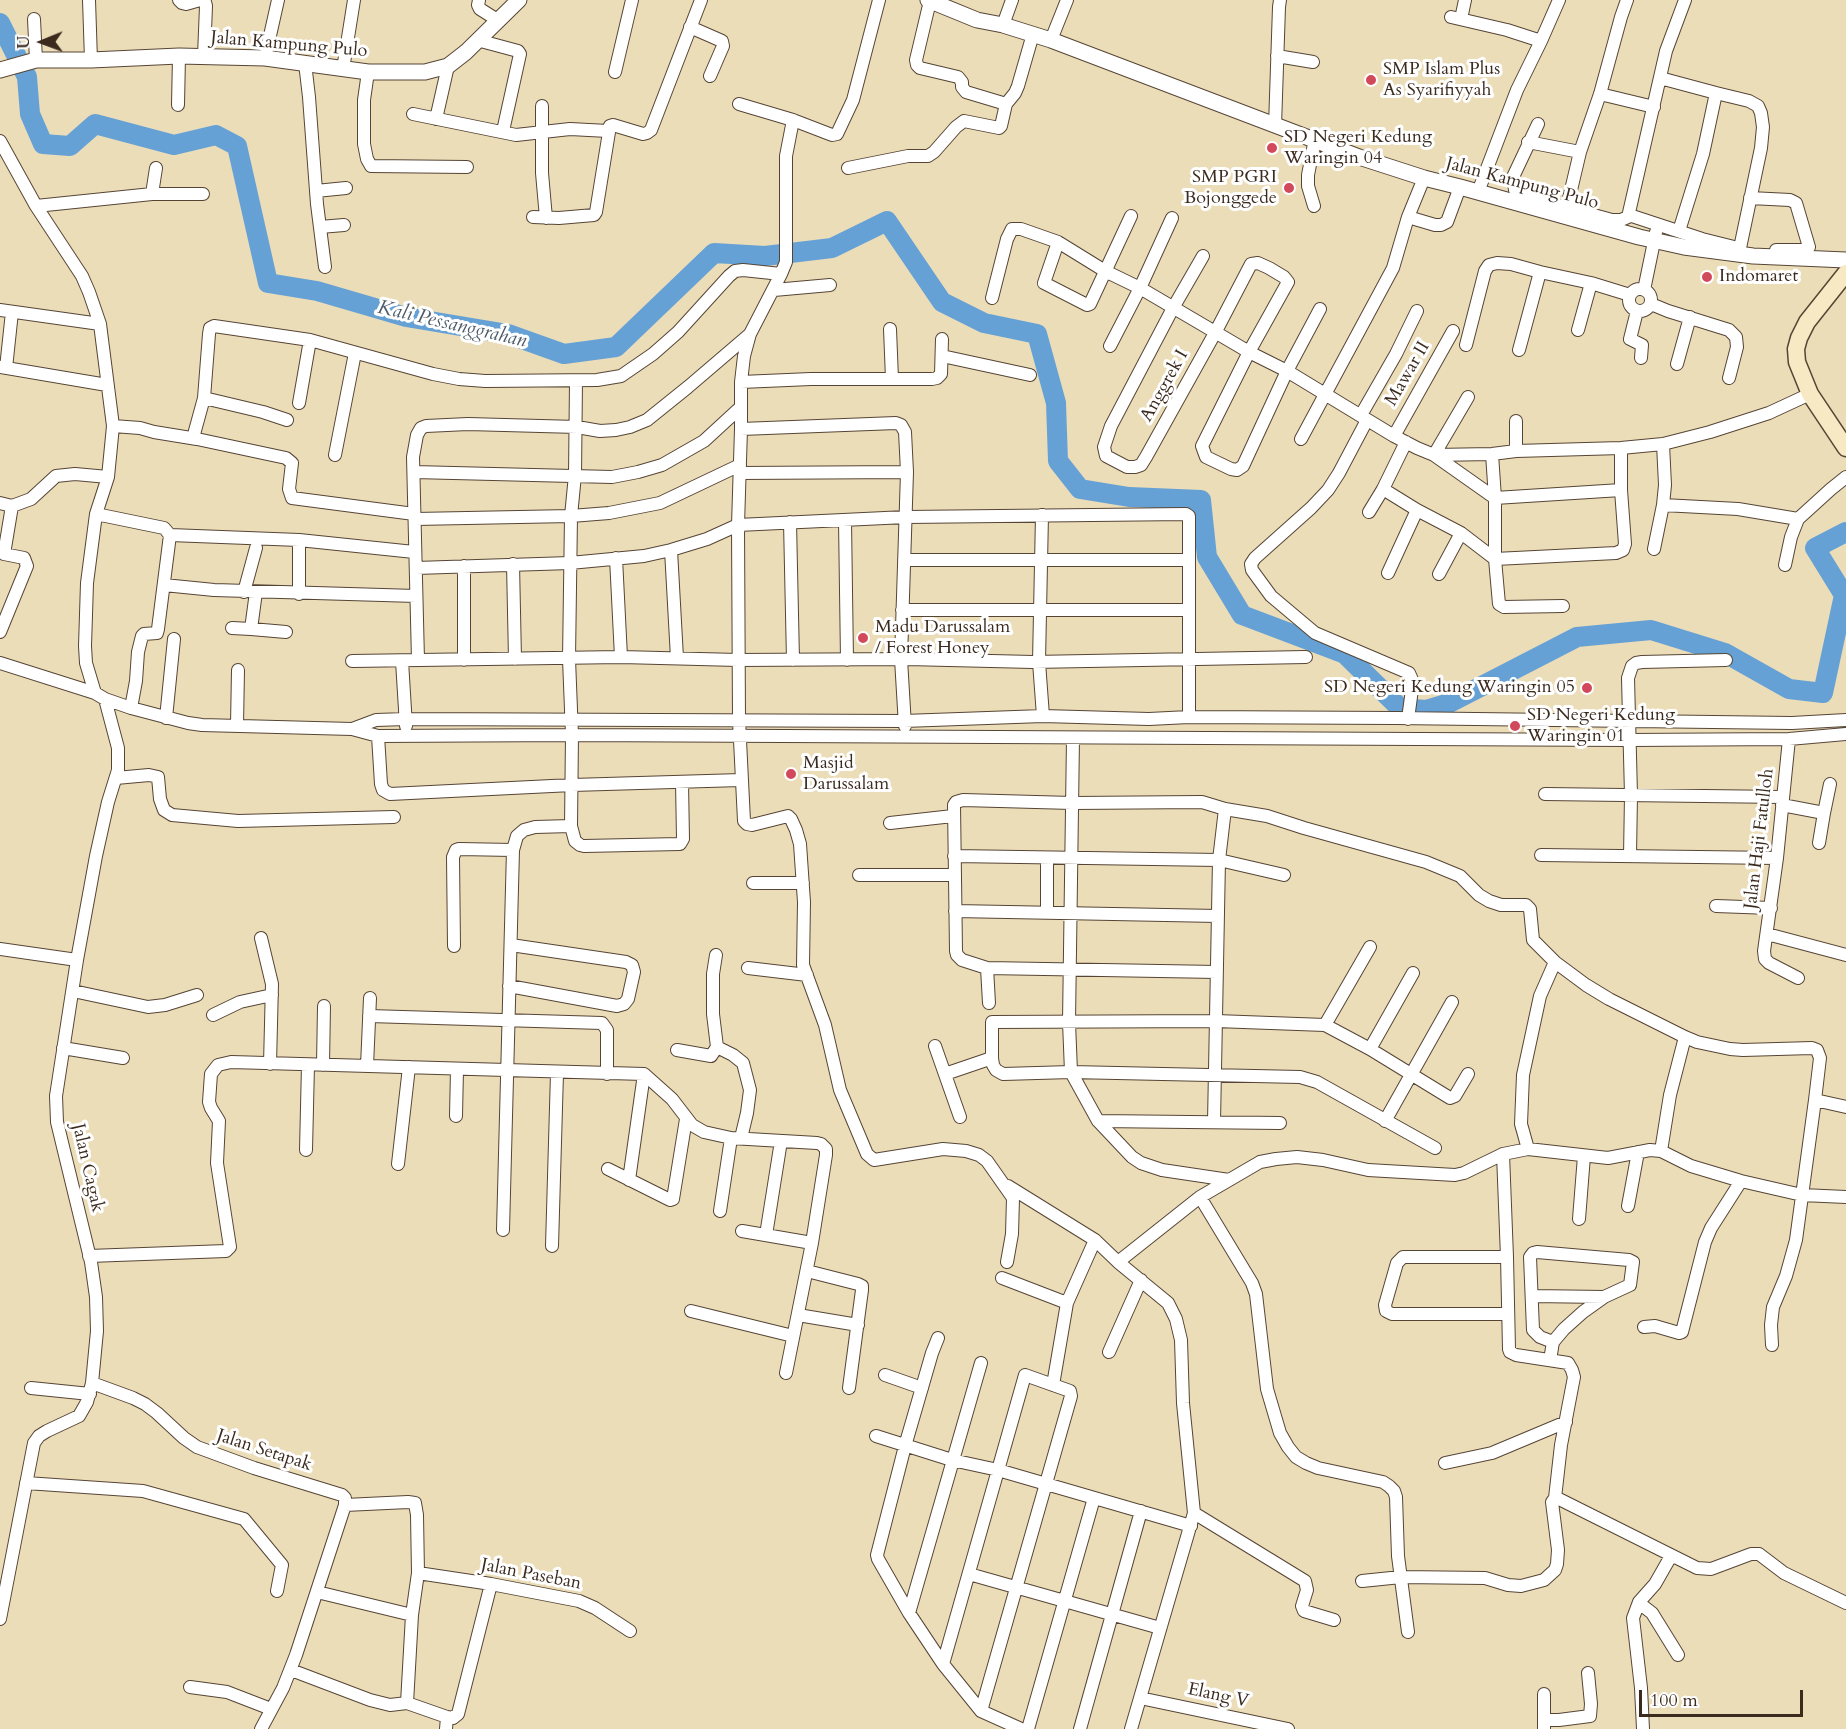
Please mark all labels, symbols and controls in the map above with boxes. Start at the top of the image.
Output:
north arrow [12,12,72,72]
street label: Jalan Kampung Pulo [210,27,368,63]
text: U [13,36,35,49]
place label: SMP Islam Plus As Syarifiyyah [1383,59,1500,101]
marker: SMP Islam Plus As Syarifiyyah [1364,73,1378,87]
place label: SD Negeri Kedung Waringin 04 [1284,127,1432,170]
marker: SD Negeri Kedung Waringin 04 [1265,141,1279,155]
street label: Jalan Kampung Pulo [1443,153,1601,215]
place label: SMP PGRI Bojonggede [1184,167,1277,210]
marker: SMP PGRI Bojonggede [1282,181,1296,195]
place label: Indomaret [1719,266,1798,288]
marker: Indomaret [1700,270,1714,284]
water label: Kali Pessanggrahan [375,296,529,354]
street label: Mawar II [1381,338,1435,410]
street label: Anggrek I [1137,346,1193,426]
place label: Madu Darussalam / Forest Honey [875,617,1010,660]
marker: Madu Darussalam / Forest Honey [856,631,870,645]
place label: SD Negeri Kedung Waringin 05 [1324,677,1575,699]
marker: SD Negeri Kedung Waringin 05 [1580,681,1594,695]
place label: SD Negeri Kedung Waringin 01 [1527,705,1675,748]
marker: SD Negeri Kedung Waringin 01 [1508,719,1522,733]
place label: Masjid Darussalam [803,753,889,795]
marker: Masjid Darussalam [784,767,798,781]
street label: Jalan Haji Fatulloh [1741,767,1779,911]
street label: Jalan Cagak [66,1122,108,1214]
street label: Jalan Setapak [214,1425,314,1477]
street label: Jalan Paseban [479,1555,583,1595]
scale bar [1642,1678,1806,1716]
street label: Elang V [1186,1679,1250,1713]
text: 100 m [1650,1688,1698,1713]

